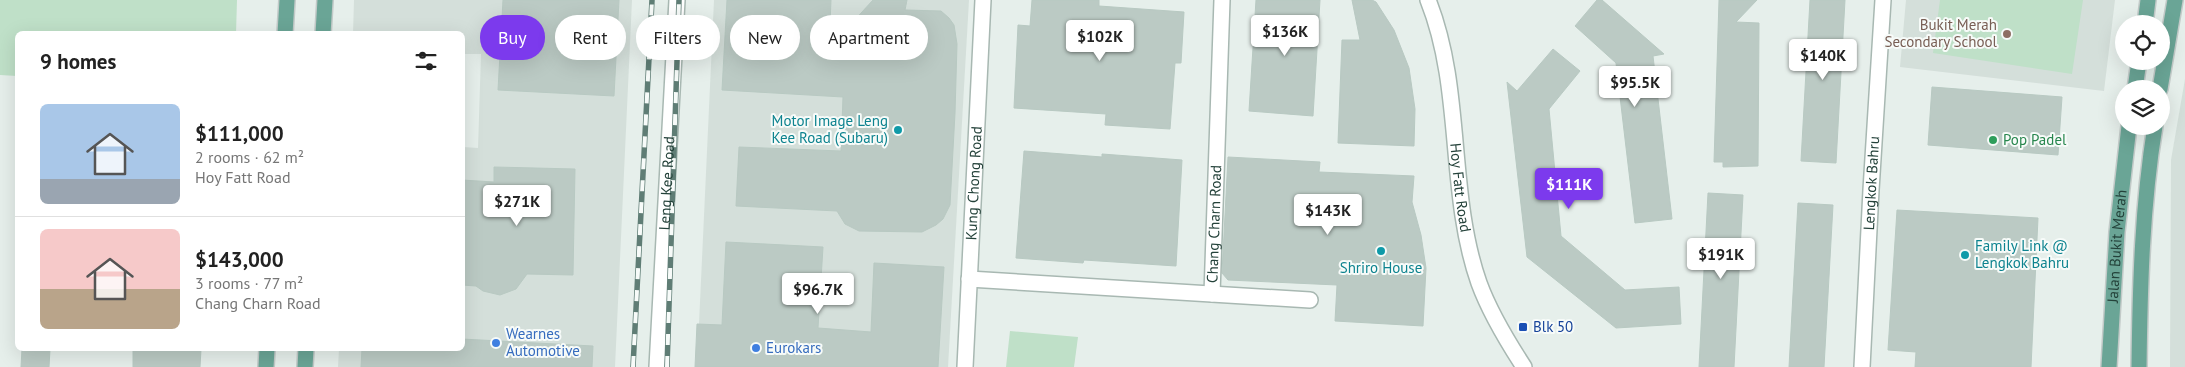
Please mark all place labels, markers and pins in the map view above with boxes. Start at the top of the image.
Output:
pin: $136K [1250,15,1320,57]
place label: Bukit Merah Secondary School [1884,15,1998,51]
pin: $102K [1065,20,1135,62]
marker: Bukit Merah Secondary School [2001,28,2013,40]
pin: $140K [1788,38,1858,81]
pin: $95.5K [1594,66,1676,108]
place label: Motor Image Leng Kee Road (Subaru) [772,111,888,147]
marker: Motor Image Leng Kee Road (Subaru) [892,124,904,136]
place label: Pop Padel [2003,130,2067,149]
marker: Pop Padel [1987,134,1999,146]
pin: $111K [1534,168,1604,210]
pin: $271K [482,184,552,227]
pin: $143K [1293,194,1363,236]
place label: Family Link @ Lengkok Bahru [1975,236,2069,272]
pin: $191K [1686,238,1756,280]
marker: Shriro House [1375,245,1387,257]
marker: Family Link @ Lengkok Bahru [1959,249,1971,261]
place label: Shriro House [1340,258,1422,277]
pin: $96.7K [777,272,859,315]
place label: Blk 50 [1533,317,1573,336]
marker: Blk 50 [1517,321,1529,333]
place label: Wearnes Automotive [506,324,580,360]
marker: Wearnes Automotive [490,337,502,349]
place label: Eurokars [766,338,821,357]
marker: Eurokars [750,342,762,354]

